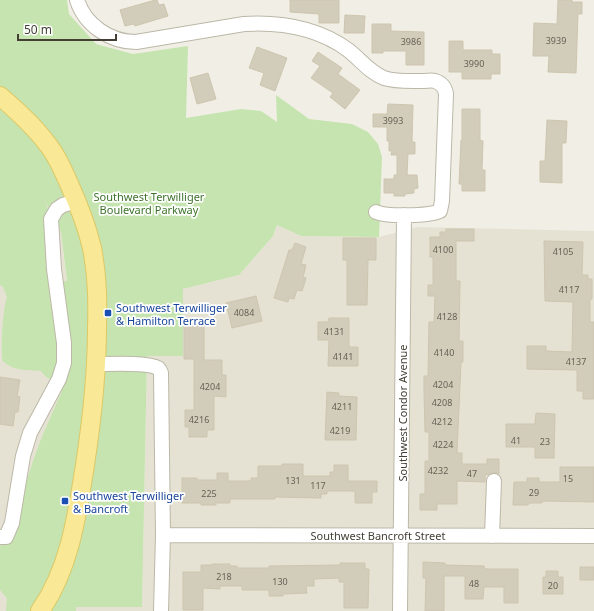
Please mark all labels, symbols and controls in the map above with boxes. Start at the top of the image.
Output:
scale bar [18,16,116,42]
text: 50 m [24,21,52,38]
house number: 3939 [546,34,566,47]
house number: 3986 [401,35,421,48]
house number: 3990 [464,57,484,70]
house number: 3993 [383,114,403,127]
park label: Southwest Terwilliger Boulevard Parkway [94,189,205,217]
house number: 4100 [433,243,453,256]
house number: 4105 [553,245,573,258]
house number: 4117 [559,283,579,296]
place label: Southwest Terwilliger & Hamilton Terrace [116,300,227,328]
house number: 4084 [234,306,254,319]
marker: Southwest Terwilliger & Hamilton Terrace [103,308,113,318]
house number: 4128 [437,310,457,323]
house number: 4131 [324,325,344,338]
street label: Southwest Condor Avenue [395,344,410,482]
house number: 4140 [434,346,454,359]
house number: 4141 [333,350,353,363]
house number: 4137 [566,355,586,368]
house number: 4204 [433,378,453,391]
house number: 4204 [200,380,220,393]
house number: 4208 [432,396,452,409]
house number: 4211 [332,400,352,413]
house number: 4216 [189,413,209,426]
house number: 4212 [432,415,452,428]
house number: 4219 [330,424,350,437]
house number: 41 [511,434,521,447]
house number: 23 [540,435,550,448]
house number: 4224 [433,438,453,451]
house number: 4232 [428,464,448,477]
house number: 47 [467,467,477,480]
house number: 15 [563,472,573,485]
house number: 131 [285,474,301,487]
house number: 117 [310,479,326,492]
house number: 29 [529,486,539,499]
house number: 225 [201,487,217,500]
place label: Southwest Terwilliger & Bancroft [73,488,184,516]
marker: Southwest Terwilliger & Bancroft [60,496,70,506]
street label: Southwest Bancroft Street [311,528,445,543]
house number: 218 [216,570,232,583]
house number: 130 [272,575,288,588]
house number: 48 [469,577,479,590]
house number: 20 [548,579,558,592]

